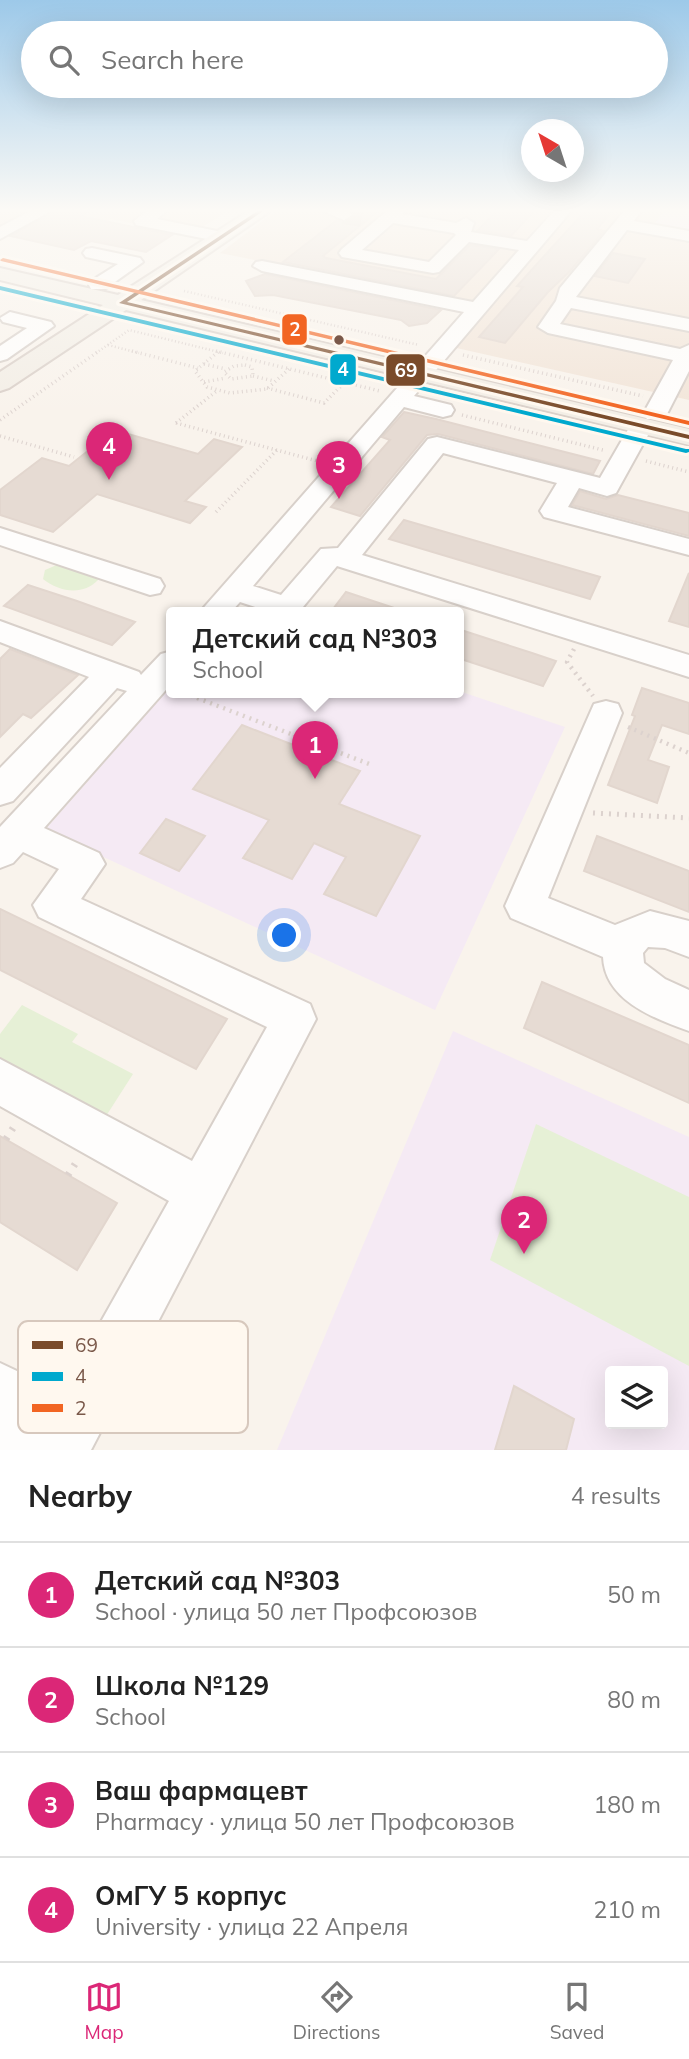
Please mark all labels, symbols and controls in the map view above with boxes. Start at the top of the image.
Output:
search box [21,21,668,98]
icon: search [45,41,83,79]
text: Search here [101,43,244,76]
north arrow [521,119,584,182]
line badge: 2 [281,313,308,346]
text: 2 [289,317,301,341]
unlabelled marker [332,333,346,347]
line badge: 4 [329,353,357,386]
line badge: 69 [385,353,426,387]
text: 4 [337,357,349,381]
text: 69 [395,358,417,382]
pin: 4 [86,422,132,480]
pin: 3 [316,441,362,499]
popup [166,607,464,698]
text: Детский сад №303 [192,622,438,655]
text: School [192,655,263,684]
pin: 1 [292,721,338,779]
your location [267,918,301,952]
pin: 2 [501,1196,547,1254]
legend [18,1321,248,1433]
text: 69 [75,1333,98,1357]
text: 4 [75,1364,86,1388]
map controls [605,1366,668,1429]
button: layers [605,1366,668,1429]
text: 2 [75,1396,86,1420]
text: Nearby [28,1477,132,1515]
text: 4 results [571,1481,661,1510]
text: Детский сад №303 [95,1564,340,1597]
text: 1 [44,1580,58,1609]
text: 50 m [607,1580,661,1609]
text: School · улица 50 лет Профсоюзов [95,1597,477,1626]
text: Школа №129 [95,1669,269,1702]
text: 2 [44,1685,58,1714]
text: 80 m [607,1685,661,1714]
text: School [95,1702,166,1731]
text: Ваш фармацевт [95,1774,308,1807]
text: 3 [44,1790,58,1819]
text: 180 m [593,1790,661,1819]
text: Pharmacy · улица 50 лет Профсоюзов [95,1807,515,1836]
text: ОмГУ 5 корпус [95,1879,287,1912]
text: 4 [44,1895,58,1924]
text: 210 m [593,1895,661,1924]
text: University · улица 22 Апреля [95,1912,408,1941]
tab: Map [85,1978,124,2044]
tab: Directions [293,1978,381,2044]
tab: Saved [550,1978,604,2044]

